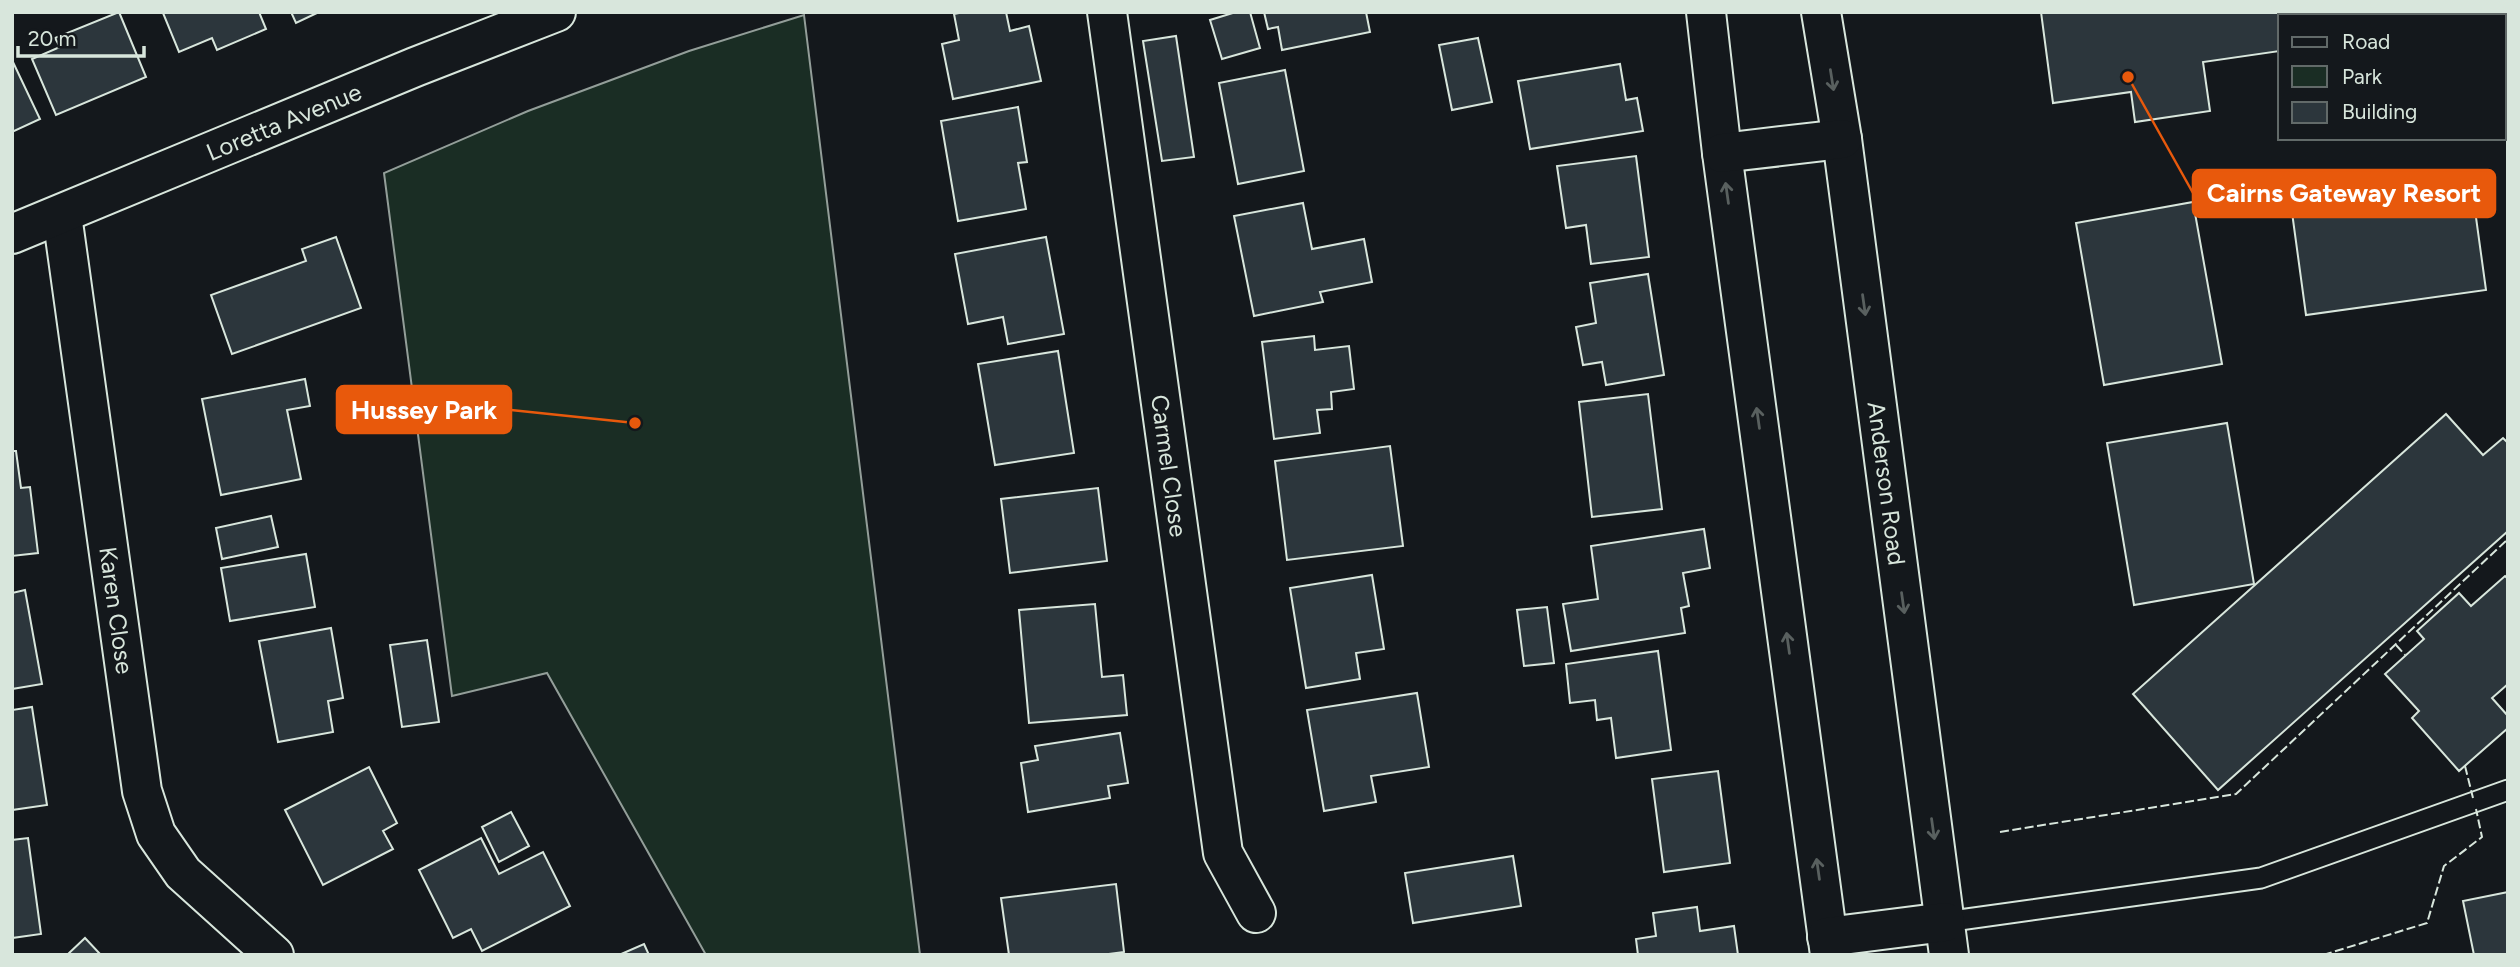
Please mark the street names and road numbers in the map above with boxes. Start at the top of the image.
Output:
street label: Loretta Avenue [202,76,365,166]
street label: Carmel Close [1145,393,1194,539]
street label: Anderson Road [1862,400,1912,567]
street label: Karen Close [94,545,140,676]

